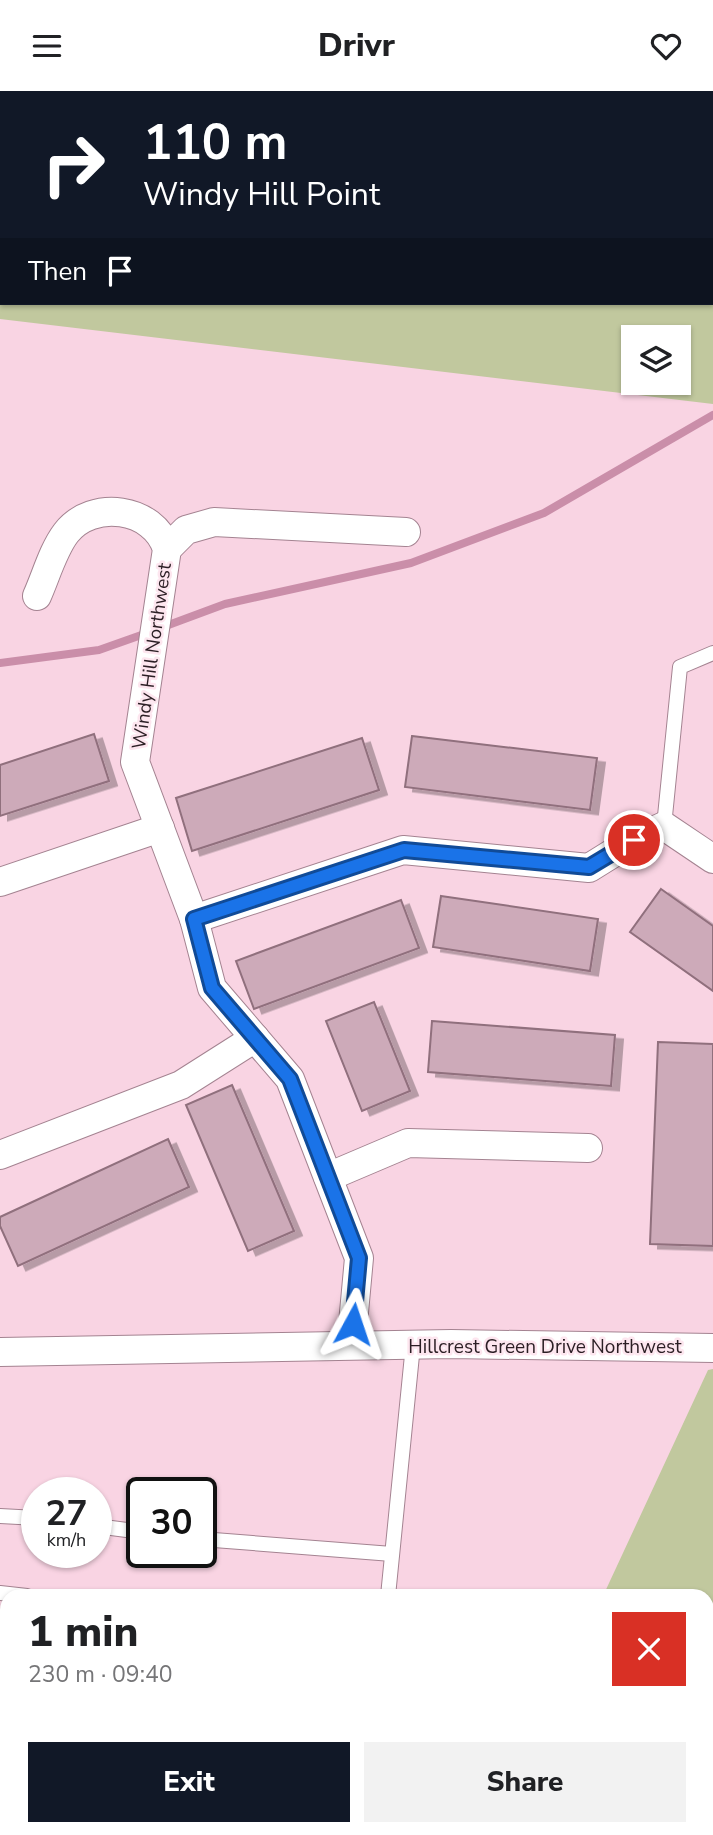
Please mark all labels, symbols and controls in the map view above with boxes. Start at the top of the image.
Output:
text: Drivr [318,24,395,67]
icon: menu [28,27,66,65]
icon: heart [647,27,685,65]
text: 110 m [143,109,287,176]
icon: right [28,119,119,210]
text: Windy Hill Point [143,173,380,216]
icon: arrive [101,252,139,290]
text: Then [28,254,87,289]
map controls [621,325,691,395]
button: layers [621,325,691,395]
street label: Windy Hill Northwest [126,561,178,751]
pin [604,810,664,870]
icon: arrive [615,821,653,859]
position arrow [316,1287,390,1361]
street label: Hillcrest Green Drive Northwest [408,1334,682,1360]
speed limit sign: 30 [126,1477,217,1568]
text: 27 [45,1490,88,1537]
text: km/h [47,1528,86,1552]
text: 1 min [28,1604,138,1661]
button: close [612,1612,686,1686]
text: 230 m · 09:40 [28,1659,173,1690]
button: Exit [28,1742,350,1822]
button: Share [364,1742,686,1822]

